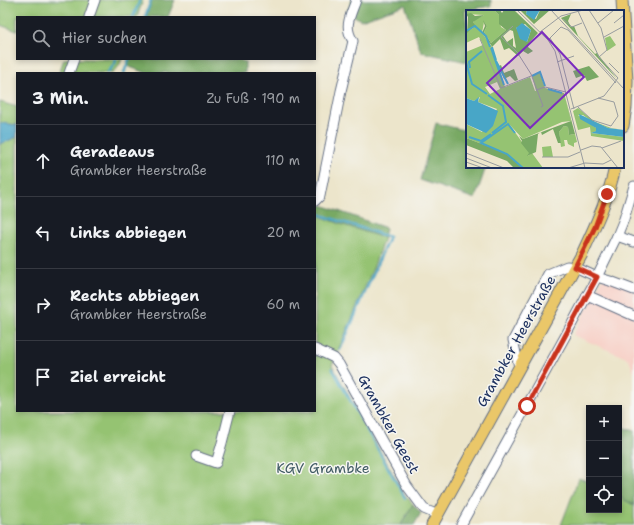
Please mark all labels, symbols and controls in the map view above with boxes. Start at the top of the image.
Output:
inset map [466,10,624,168]
search box [16,16,316,60]
icon: search [30,27,52,49]
text: Hier suchen [62,28,147,48]
text: 3 Min. [32,87,89,109]
text: Zu Fuß · 190 m [206,90,300,107]
text: Geradeaus [70,142,155,162]
icon: ahead [32,150,54,172]
text: 110 m [265,152,300,169]
text: Grambker Heerstraße [70,162,207,179]
route end [598,185,616,203]
icon: left [32,222,54,244]
text: Links abbiegen [70,223,186,243]
text: 20 m [267,224,300,241]
street label: Grambker Heerstraße [472,272,560,410]
text: Rechts abbiegen [70,286,199,306]
icon: right [32,294,54,316]
text: 60 m [267,296,300,313]
text: Grambker Heerstraße [70,306,207,323]
icon: arrive [32,366,54,388]
text: Ziel erreicht [70,367,166,387]
street label: Grambker Geest [354,371,424,477]
route start [518,397,536,415]
map controls [586,405,622,513]
button: + [586,405,622,441]
button: − [586,441,622,477]
park label: KGV Grambke [276,459,370,477]
button: locate [586,477,622,513]

